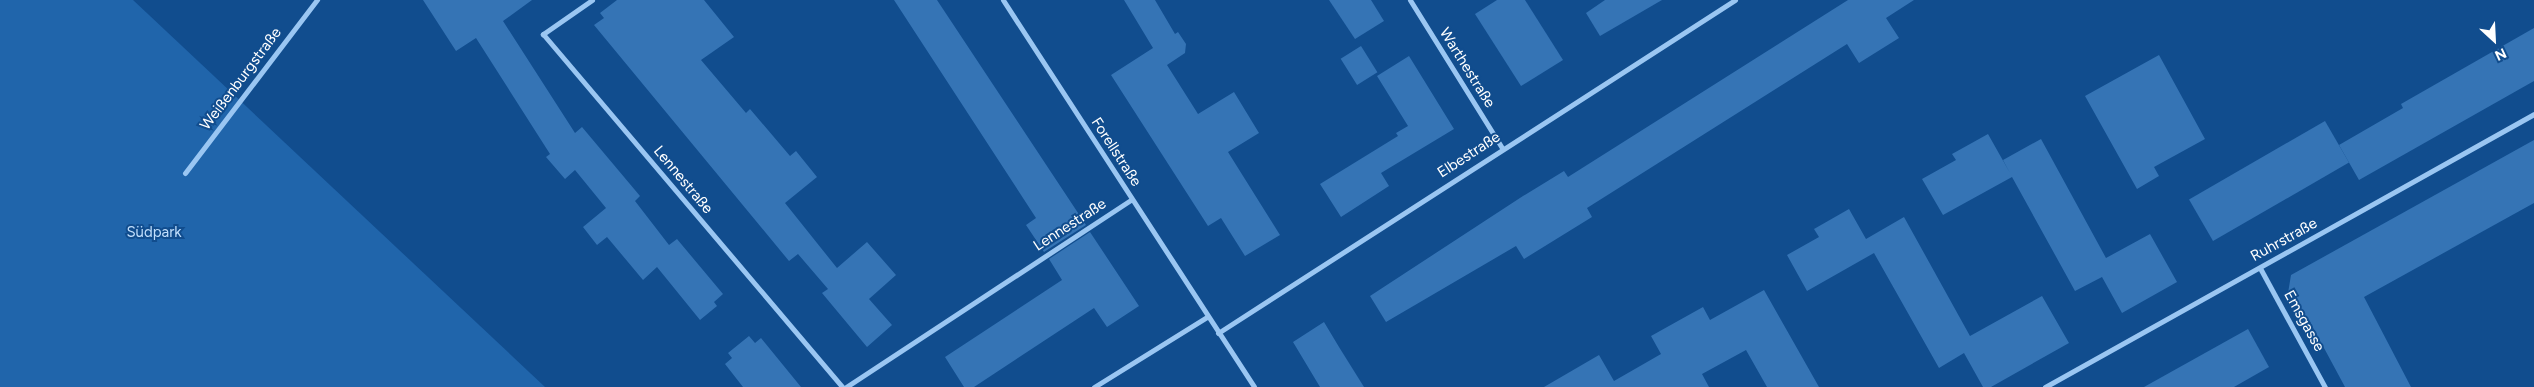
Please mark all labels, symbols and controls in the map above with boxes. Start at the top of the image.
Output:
north arrow [2469,15,2519,65]
street label: Weißenburgstraße [197,24,285,134]
street label: Warthestraße [1435,25,1499,111]
text: N [2492,44,2509,64]
street label: Forellstraße [1087,114,1145,190]
street label: Elbestraße [1434,128,1504,182]
street label: Lennestraße [649,142,717,218]
street label: Lennestraße [1030,195,1110,255]
street label: Ruhrstraße [2248,214,2320,266]
park label: Südpark [126,224,182,242]
street label: Emsgasse [2280,287,2328,355]

